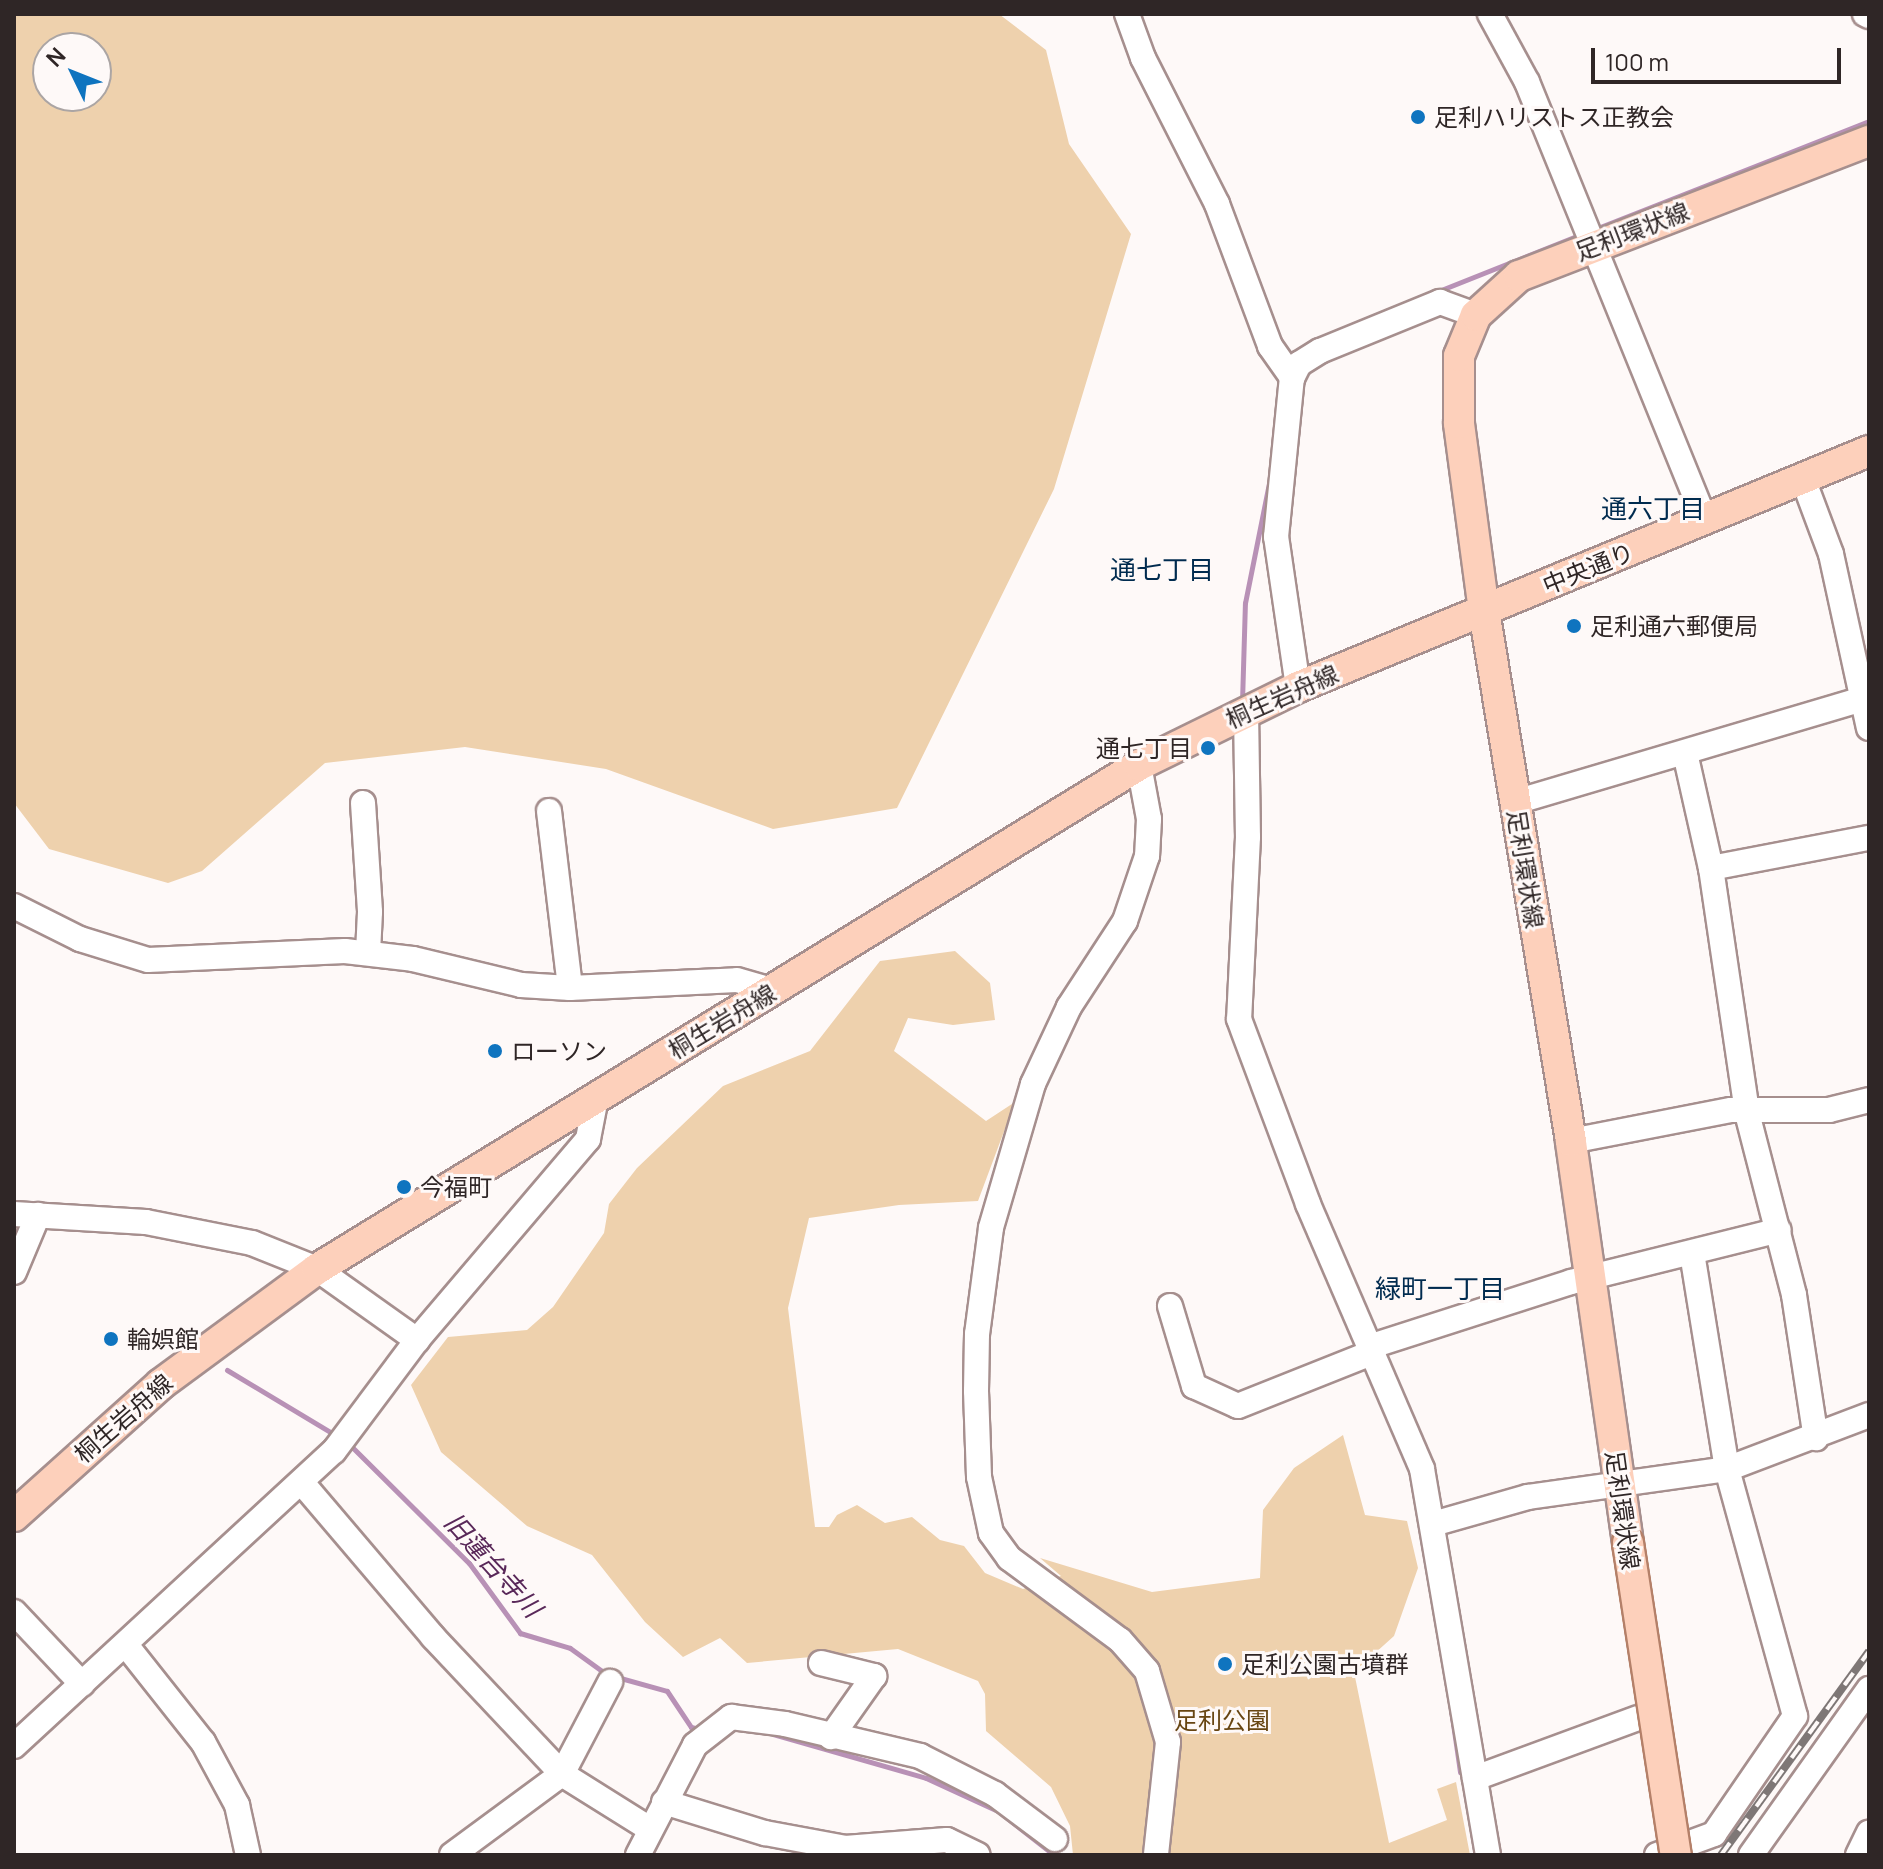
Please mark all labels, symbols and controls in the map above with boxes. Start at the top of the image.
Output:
north arrow [32,32,112,112]
scale bar [1595,32,1845,82]
text: N [40,41,72,73]
text: 100 m [1605,45,1669,78]
place label: 足利ハリストス正教会 [1434,103,1674,131]
marker: 足利ハリストス正教会 [1409,108,1427,126]
street label: 足利環状線 [1571,196,1693,266]
district label: 通六丁目 [1601,493,1705,525]
street label: 中央通り [1538,537,1638,599]
district label: 通七丁目 [1110,554,1214,586]
place label: 足利通六郵便局 [1590,612,1758,640]
marker: 足利通六郵便局 [1565,617,1583,635]
street label: 桐生岩舟線 [1221,658,1343,734]
place label: 通七丁目 [1096,734,1192,762]
marker: 通七丁目 [1199,739,1217,757]
street label: 足利環状線 [1502,807,1550,931]
street label: 桐生岩舟線 [663,978,781,1064]
place label: ローソン [511,1037,607,1065]
marker: ローソン [486,1042,504,1060]
place label: 今福町 [420,1173,492,1201]
marker: 今福町 [395,1178,413,1196]
district label: 緑町一丁目 [1375,1273,1505,1305]
place label: 輪娯館 [127,1325,199,1353]
marker: 輪娯館 [102,1330,120,1348]
street label: 桐生岩舟線 [68,1368,178,1468]
street label: 足利環状線 [1600,1449,1646,1571]
water label: 旧蓮台寺川 [438,1506,548,1624]
place label: 足利公園古墳群 [1241,1650,1409,1678]
marker: 足利公園古墳群 [1216,1655,1234,1673]
park label: 足利公園 [1174,1706,1270,1734]

